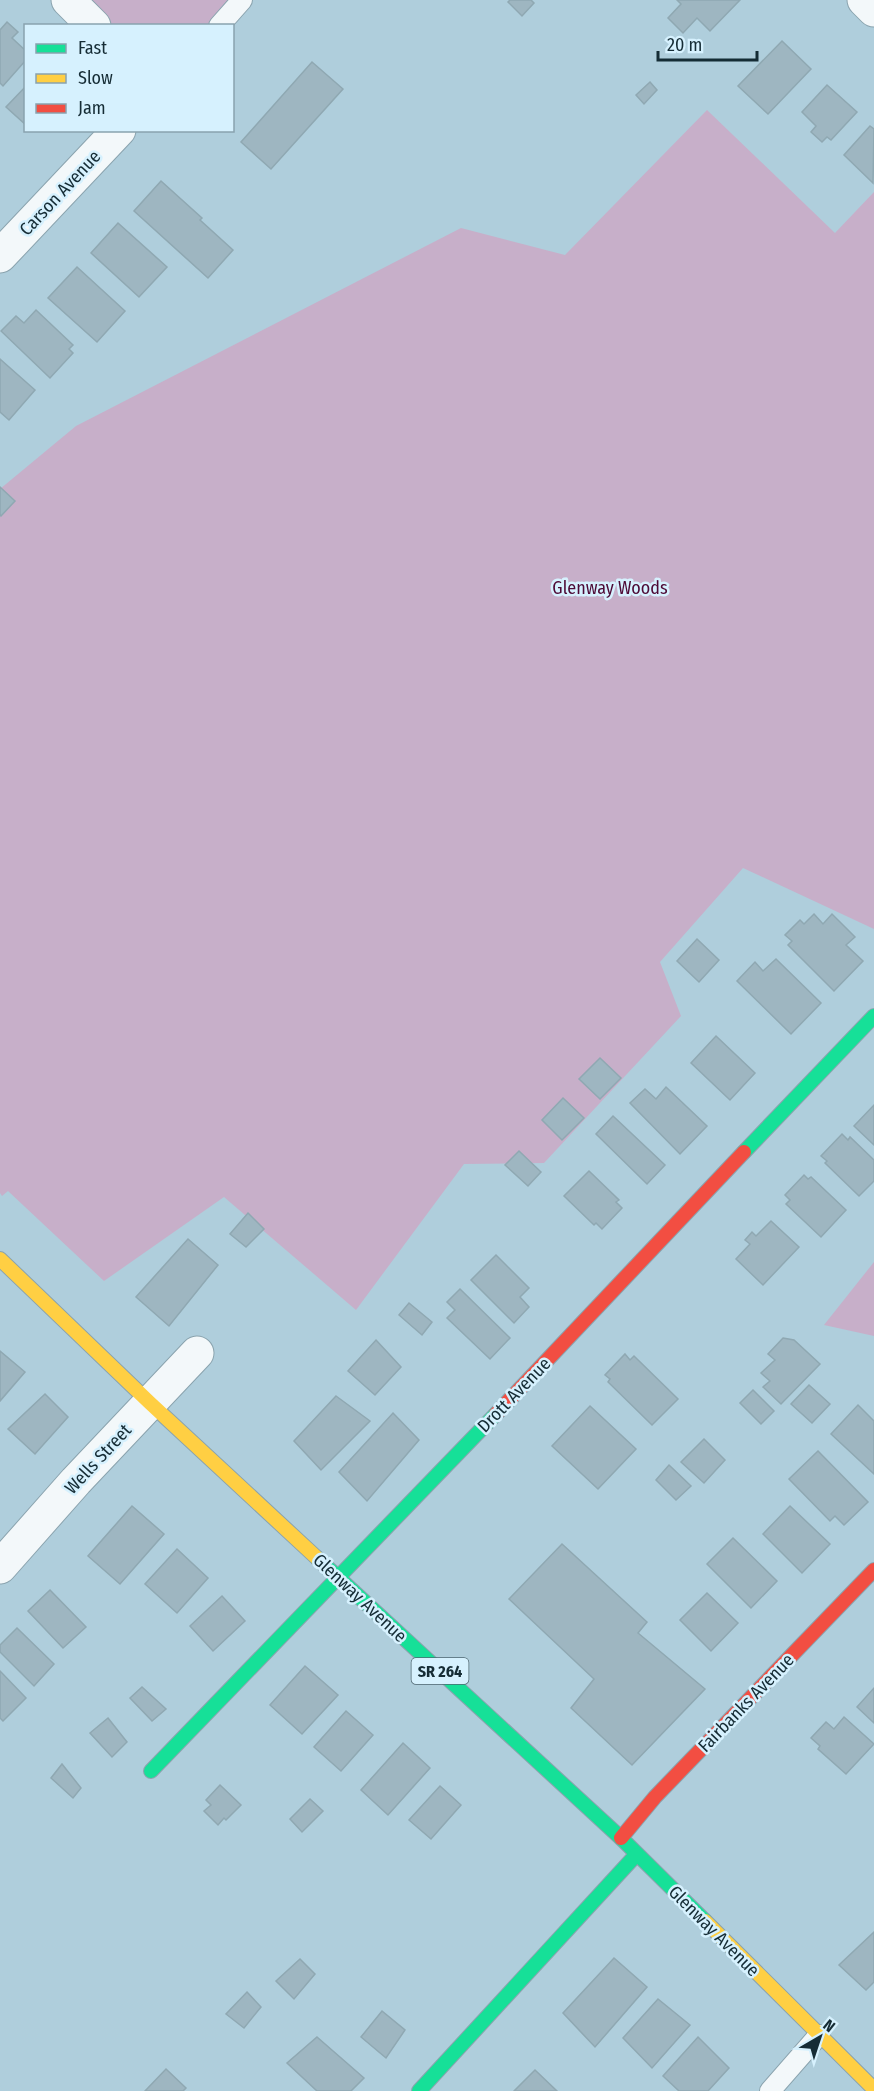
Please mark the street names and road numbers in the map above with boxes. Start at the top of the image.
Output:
street label: Carson Avenue [15,146,105,240]
street label: Drott Avenue [473,1353,555,1437]
street label: Wells Street [60,1419,136,1499]
street label: Glenway Avenue [309,1549,411,1647]
street label: Fairbanks Avenue [693,1649,799,1757]
road number: SR 264 [412,1658,468,1684]
street label: Glenway Avenue [664,1881,764,1981]

